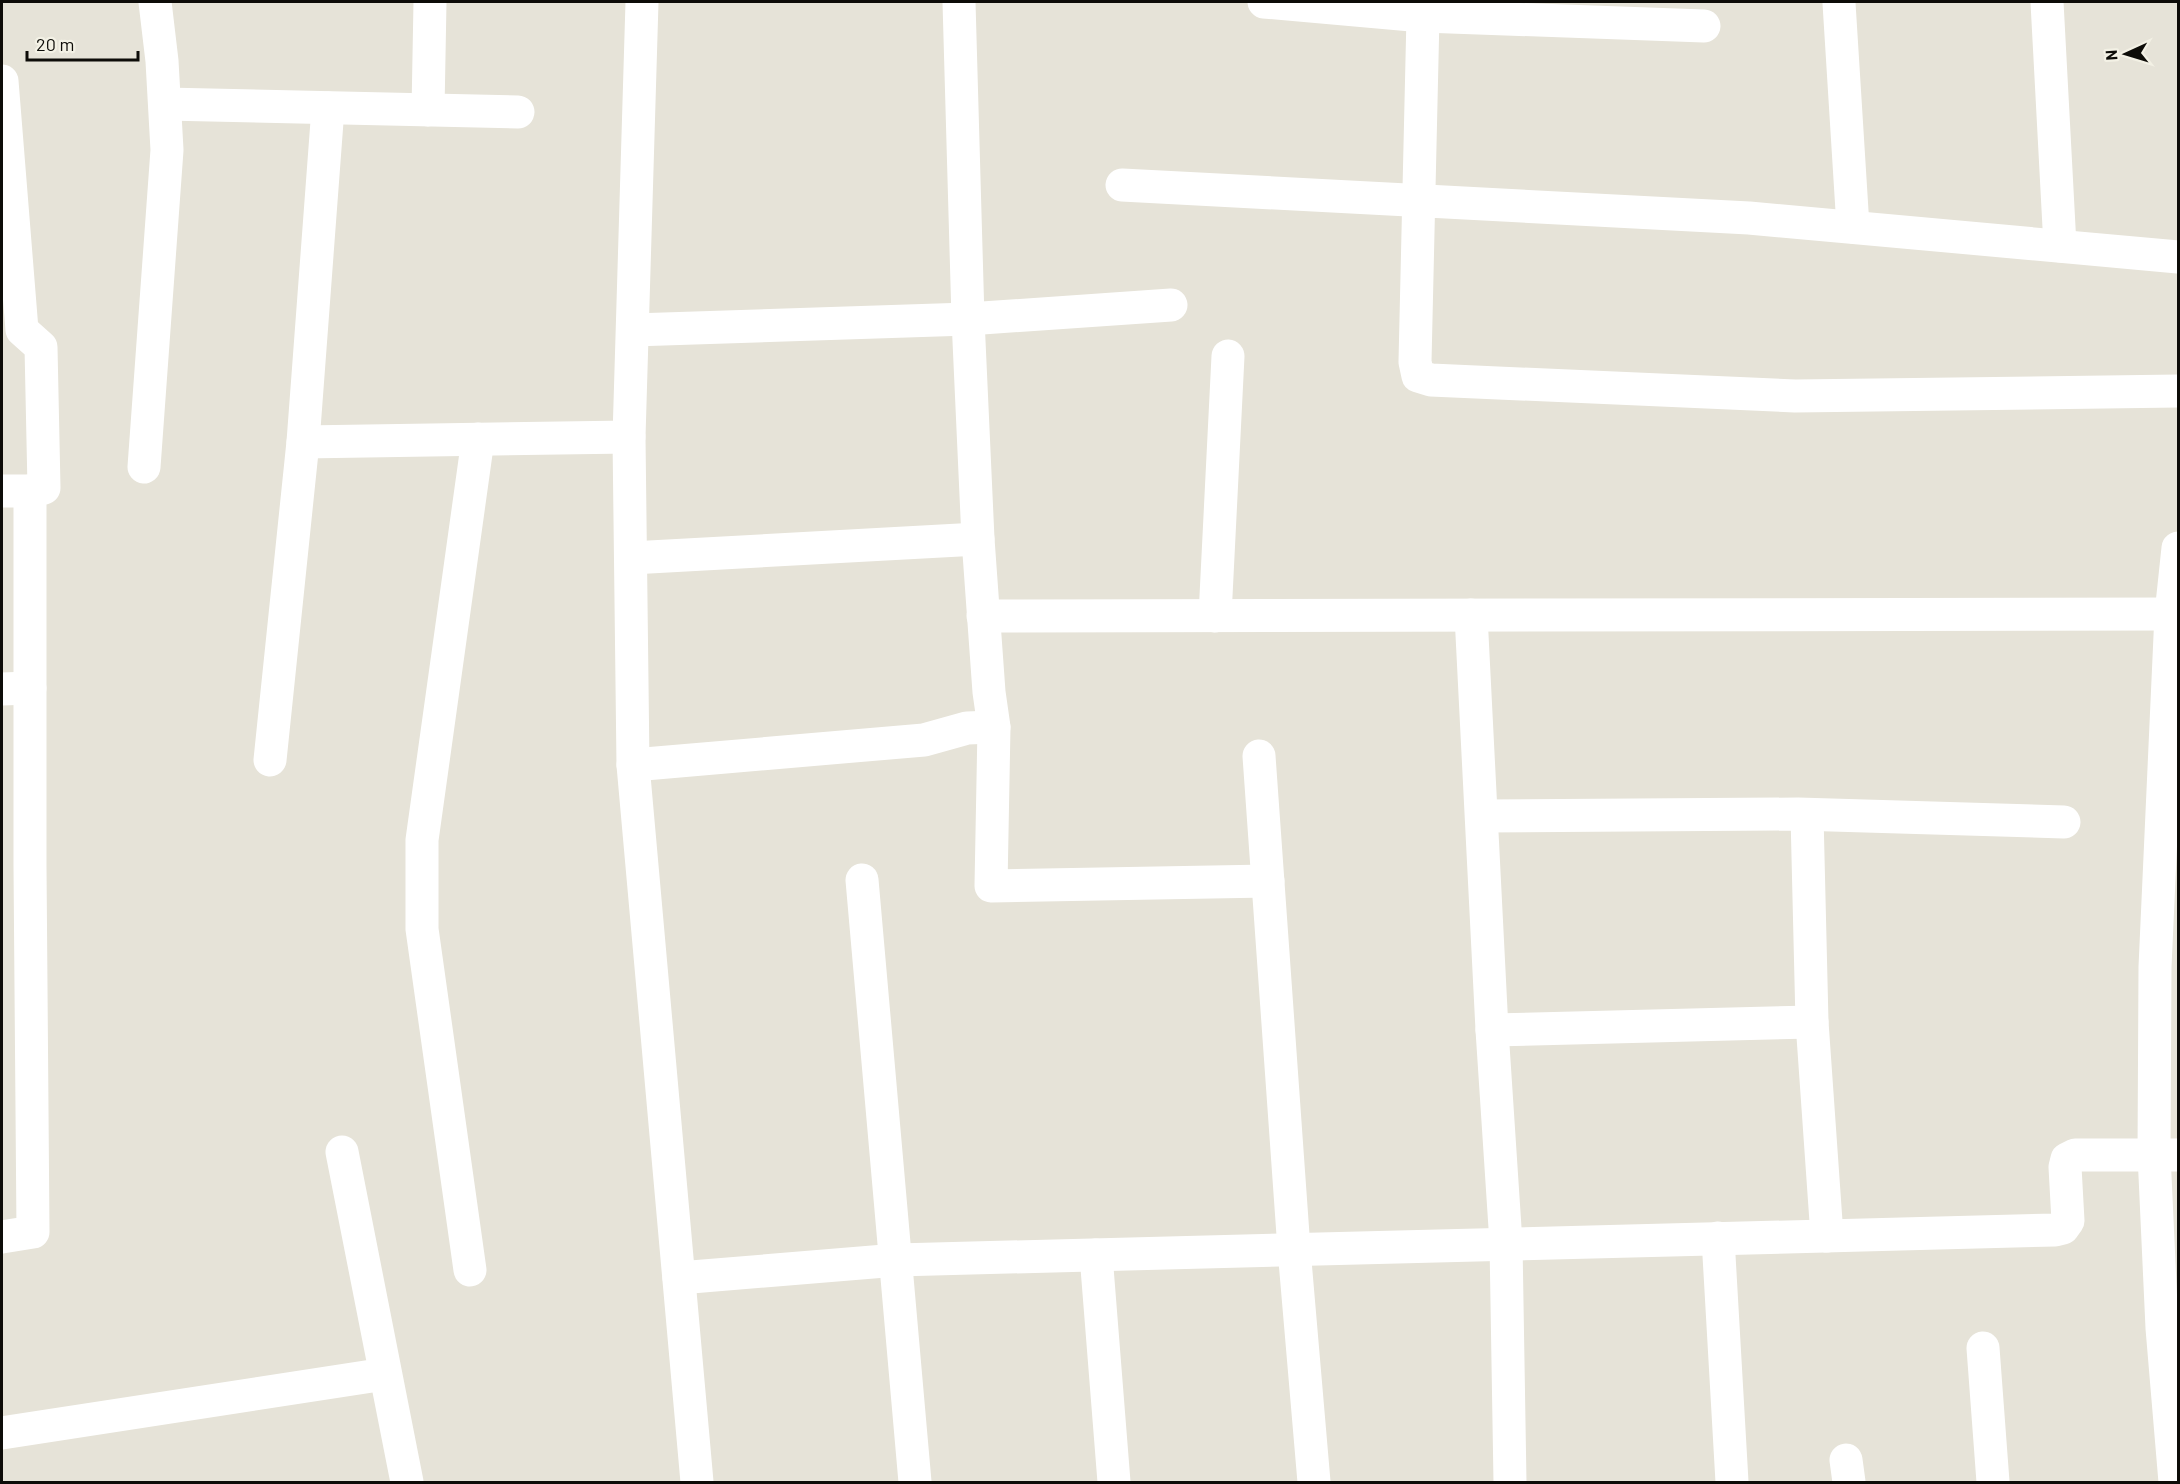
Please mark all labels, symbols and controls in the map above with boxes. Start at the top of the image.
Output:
scale bar [27,24,138,62]
north arrow [2096,24,2156,84]
text: 20 m [36,33,74,55]
text: N [2101,49,2120,61]

